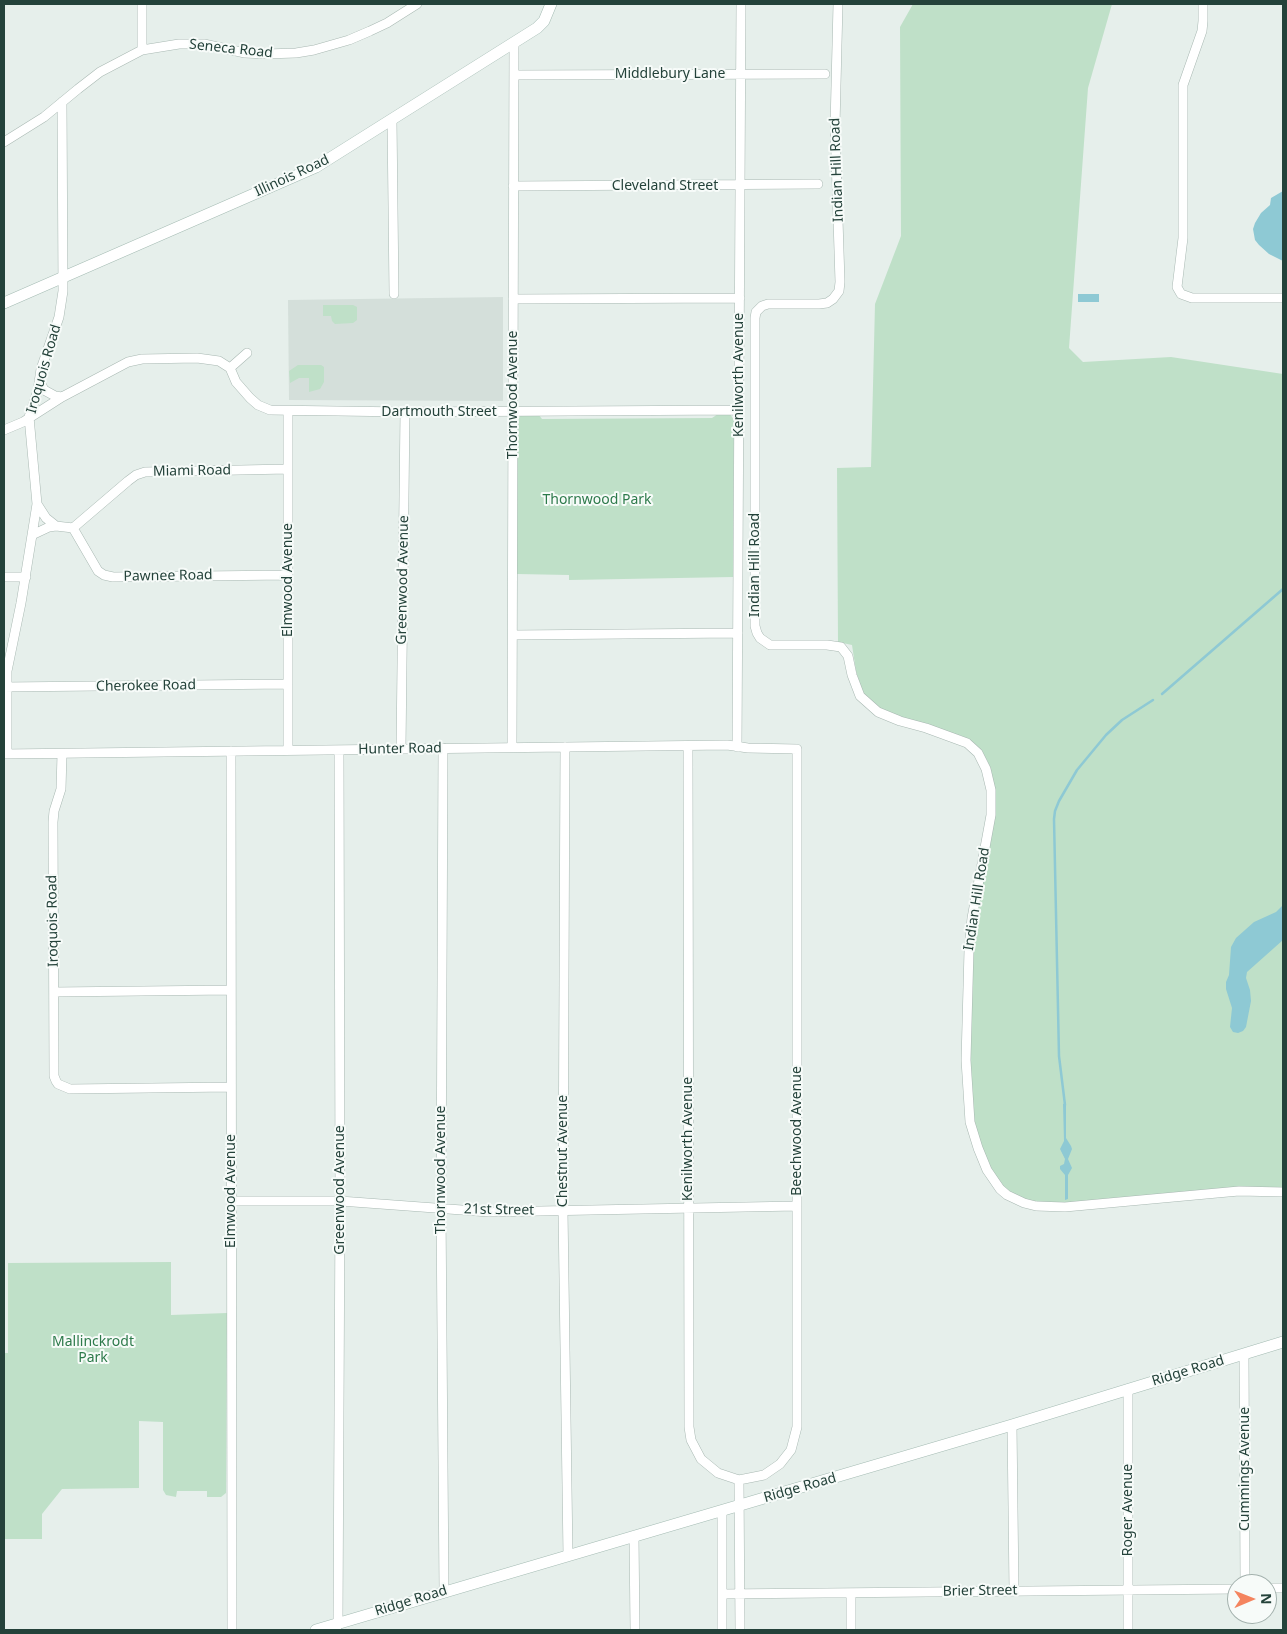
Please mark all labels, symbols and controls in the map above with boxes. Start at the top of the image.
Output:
street label: Seneca Road [188,36,274,62]
street label: Middlebury Lane [615,66,725,82]
street label: Indian Hill Road [827,118,847,222]
street label: Illinois Road [252,151,332,201]
street label: Cleveland Street [612,178,718,194]
street label: Kenilworth Avenue [731,313,747,437]
street label: Iroquois Road [23,322,65,416]
street label: Thornwood Avenue [505,331,521,459]
street label: Dartmouth Street [381,404,497,420]
street label: Miami Road [153,462,231,480]
park label: Thornwood Park [542,492,652,508]
street label: Indian Hill Road [747,513,763,617]
street label: Greenwood Avenue [393,515,413,645]
street label: Elmwood Avenue [280,523,296,637]
street label: Pawnee Road [123,567,213,585]
street label: Cherokee Road [96,677,196,695]
street label: Hunter Road [358,740,442,758]
street label: Indian Hill Road [961,846,993,952]
street label: Iroquois Road [44,875,62,967]
street label: Beechwood Avenue [789,1066,805,1196]
street label: Kenilworth Avenue [680,1077,696,1201]
street label: Chestnut Avenue [555,1095,571,1207]
street label: Thornwood Avenue [433,1106,449,1234]
street label: Greenwood Avenue [332,1125,348,1255]
street label: Elmwood Avenue [223,1134,239,1248]
street label: 21st Street [464,1201,534,1219]
park label: Mallinckrodt Park [52,1334,134,1366]
street label: Ridge Road [1150,1352,1226,1390]
street label: Cummings Avenue [1237,1407,1253,1531]
street label: Roger Avenue [1120,1464,1136,1556]
street label: Ridge Road [762,1470,838,1506]
north arrow [1227,1574,1277,1624]
street label: Ridge Road [373,1582,449,1620]
street label: Brier Street [942,1582,1018,1600]
text: N [1257,1593,1276,1605]

